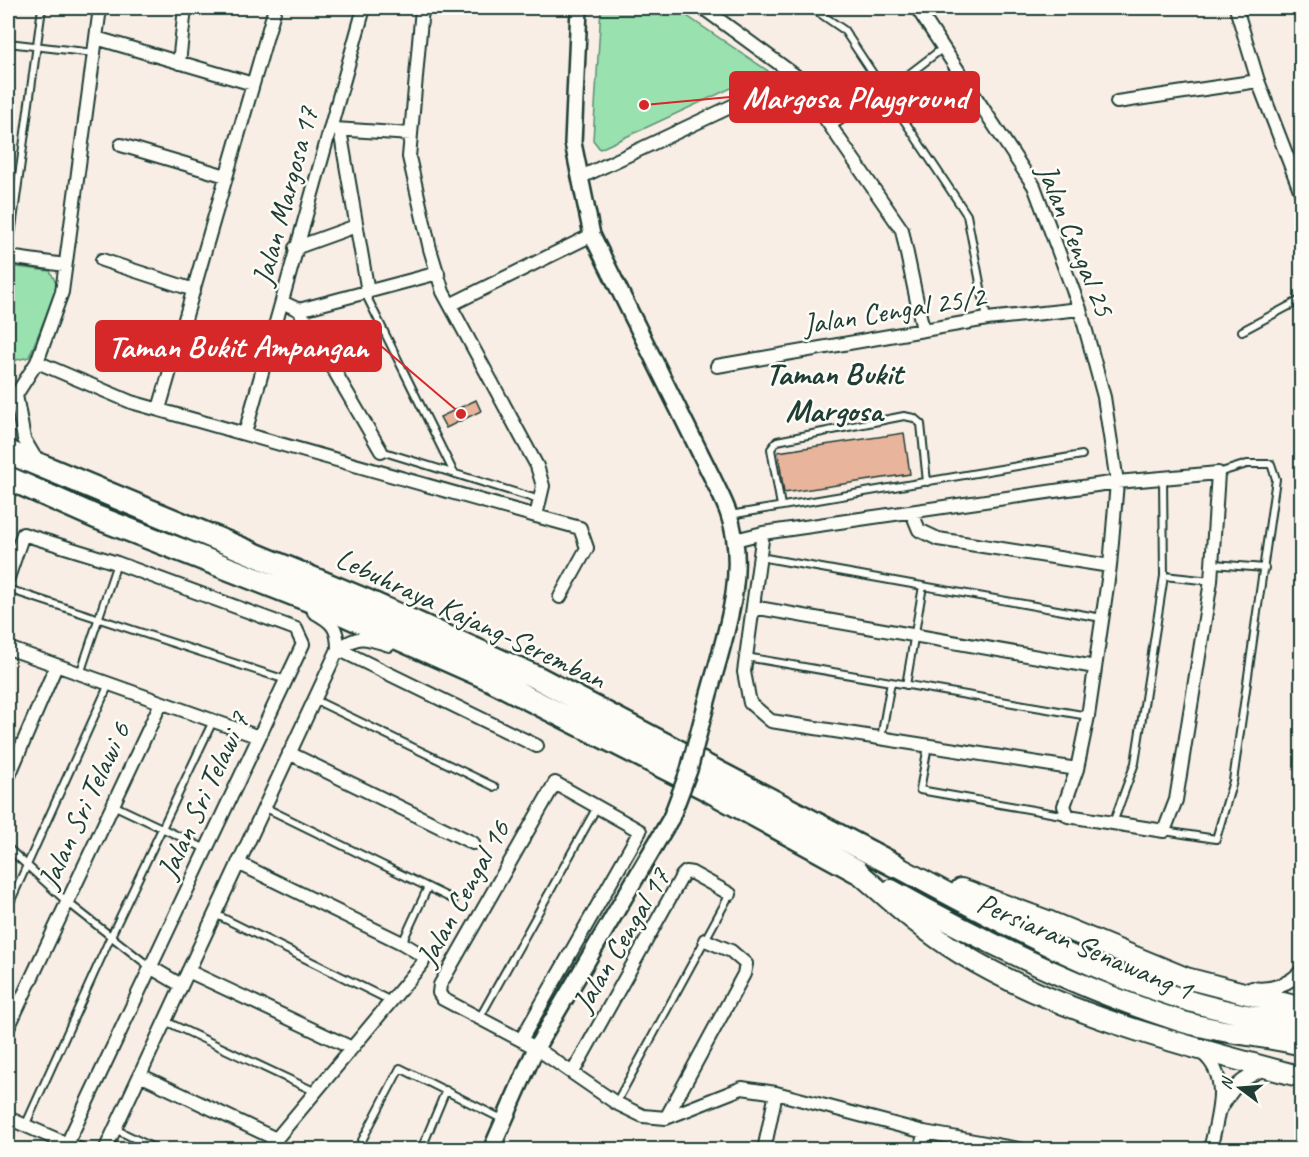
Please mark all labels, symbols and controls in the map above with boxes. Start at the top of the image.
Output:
callout: Margosa Playground [730,72,979,122]
text: Margosa Playground [742,77,973,118]
street label: Jalan Margosa 17 [243,102,327,291]
street label: Jalan Cengal 25 [1028,157,1124,323]
street label: Jalan Cengal 25/2 [798,276,990,343]
callout: Taman Bukit Ampangan [96,321,381,371]
text: Taman Bukit Ampangan [108,326,371,367]
district label: Taman Bukit Margosa [765,353,906,431]
street label: Lebuhraya Kajang-Seremban [330,539,613,698]
street label: Jalan Sri Telawi 7 [147,705,259,886]
street label: Jalan Sri Telawi 6 [28,715,140,896]
street label: Jalan Cengal 16 [406,812,519,974]
street label: Jalan Cengal 17 [562,860,679,1020]
street label: Persiaran Senawang 1 [972,884,1200,1009]
north arrow [1210,1058,1270,1118]
text: N [1216,1074,1238,1092]

